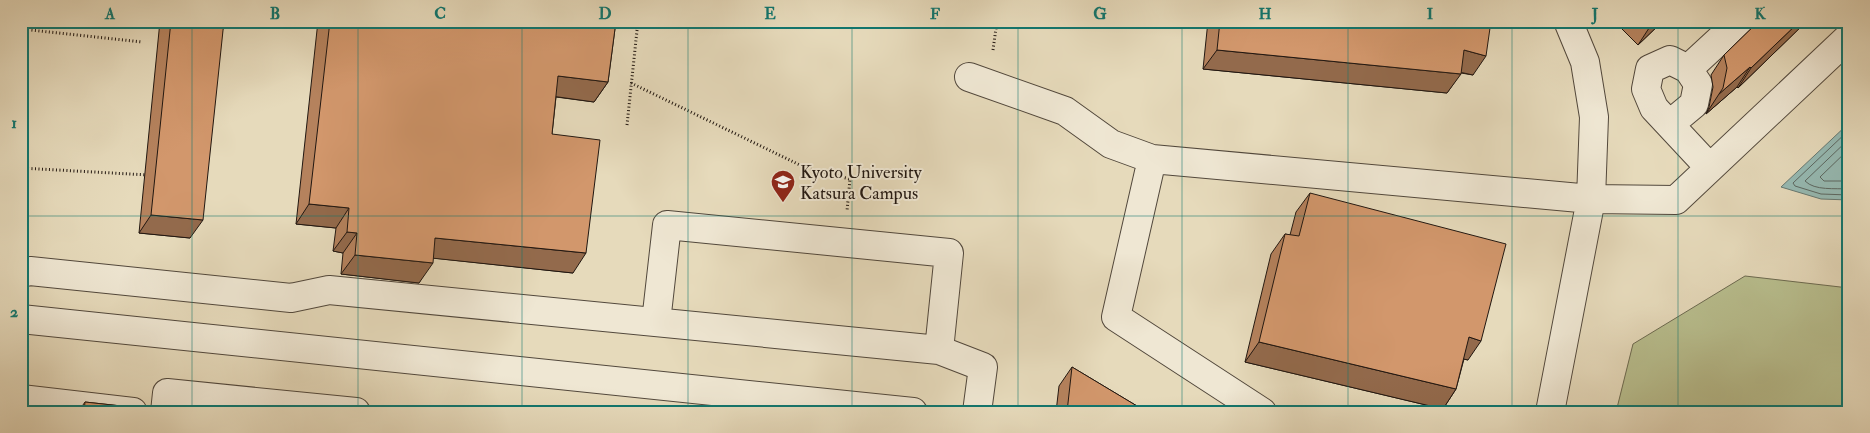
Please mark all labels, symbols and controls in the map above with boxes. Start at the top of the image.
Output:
text: A [104,4,116,24]
text: B [270,4,280,24]
text: C [434,4,446,24]
text: D [598,4,612,24]
text: E [764,4,776,24]
text: F [930,4,940,24]
text: G [1093,4,1107,24]
text: H [1258,4,1272,24]
text: I [1427,4,1434,24]
text: J [1591,4,1599,25]
text: K [1754,4,1766,24]
text: 1 [11,113,17,133]
place label: Kyoto University Katsura Campus [800,161,923,205]
school or university icon: Kyoto University Katsura Campus [770,169,796,203]
text: 2 [10,302,18,322]

